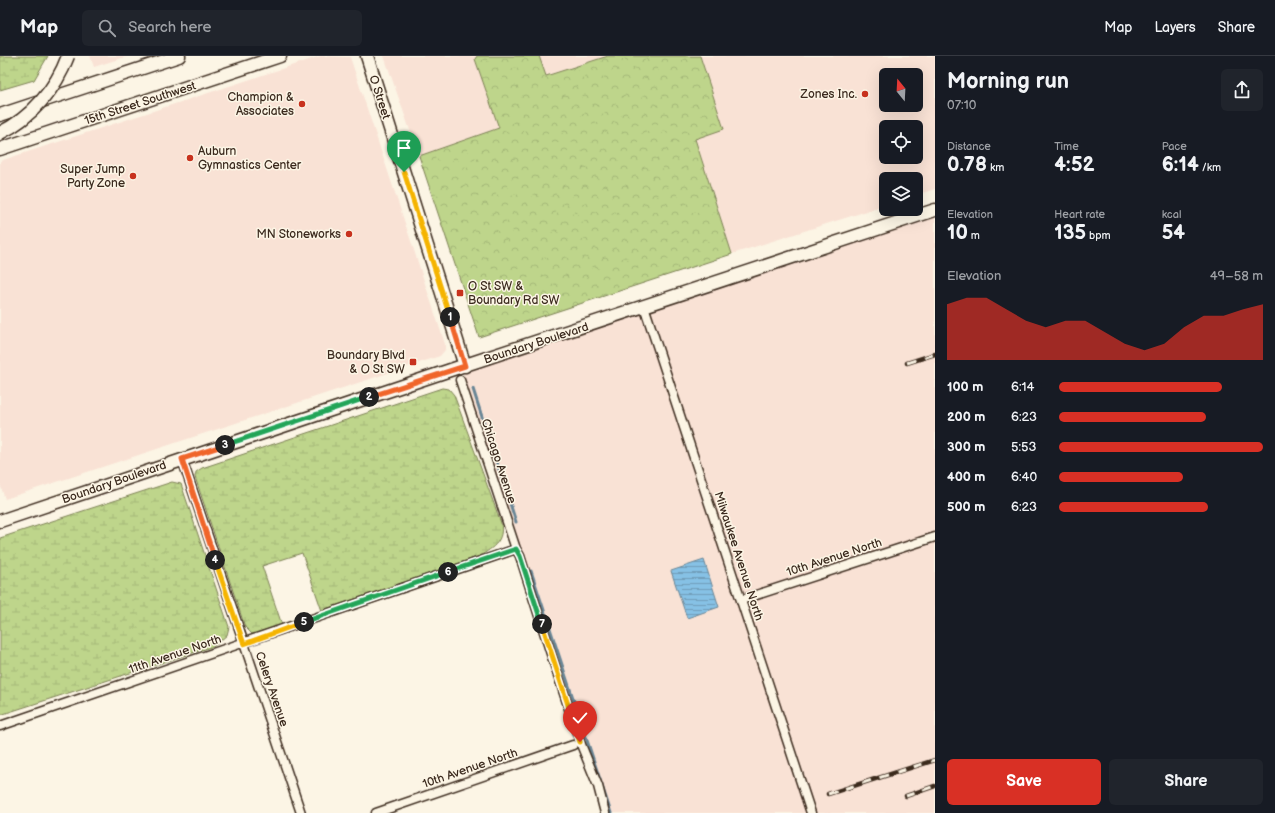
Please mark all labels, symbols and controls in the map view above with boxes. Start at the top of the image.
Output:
search box [82,10,362,46]
text: Map [20,16,58,39]
icon: search [96,17,118,39]
text: Search here [128,18,211,37]
text: Map [1104,19,1132,36]
text: Layers [1154,19,1196,36]
text: Share [1218,19,1255,36]
north arrow [879,68,923,112]
map controls [879,68,923,216]
text: Morning run [947,68,1069,95]
button: share [1221,69,1263,111]
street label: O Street [365,73,394,121]
street label: 15th Street Southwest [82,78,198,129]
place label: Zones Inc. [800,87,857,102]
marker: Zones Inc. [860,89,870,99]
place label: Champion & Associates [228,90,294,119]
text: 07:10 [947,97,976,113]
marker: Champion & Associates [297,99,307,109]
button: locate [879,120,923,164]
pin [387,131,421,172]
icon: arrive [393,137,415,159]
text: Distance [947,140,991,153]
text: Time [1054,140,1079,153]
text: Pace [1162,140,1187,153]
place label: Auburn Gymnastics Center [198,144,302,173]
marker: Auburn Gymnastics Center [185,153,195,163]
text: 0.78 [947,153,987,177]
text: 4:52 [1054,153,1094,177]
text: 6:14 [1162,153,1199,177]
text: km [987,161,1004,174]
text: /km [1199,161,1221,174]
place label: Super Jump Party Zone [60,162,125,191]
marker: Super Jump Party Zone [128,171,138,181]
button: layers [879,172,923,216]
text: Elevation [947,208,993,221]
text: Heart rate [1054,208,1105,221]
text: kcal [1162,208,1181,221]
text: 10 [947,221,968,245]
text: 135 [1054,221,1086,245]
text: 54 [1162,221,1185,245]
place label: MN Stoneworks [256,227,341,242]
marker: MN Stoneworks [344,229,354,239]
text: m [968,229,980,242]
text: bpm [1086,229,1111,242]
text: Elevation [947,268,1001,284]
text: 49–58 m [1210,268,1263,284]
place label: O St SW & Boundary Rd SW [468,279,560,308]
marker: O St SW & Boundary Rd SW [455,288,465,298]
pin: 1 [440,307,460,327]
text: 1 [448,310,452,323]
street label: Boundary Boulevard [482,319,591,368]
place label: Boundary Blvd & O St SW [327,348,405,377]
marker: Boundary Blvd & O St SW [408,357,418,367]
text: 100 m [947,379,983,395]
text: 6:14 [1011,379,1035,395]
pin: 2 [359,387,379,407]
text: 2 [366,390,372,403]
text: 200 m [947,409,985,425]
text: 6:23 [1011,409,1037,425]
street label: Chicago Avenue [478,417,519,506]
pin: 3 [215,435,235,455]
text: 3 [222,438,228,451]
text: 300 m [947,439,985,455]
text: 5:53 [1011,439,1037,455]
street label: Boundary Boulevard [60,458,168,507]
text: 400 m [947,469,985,485]
text: 6:40 [1011,469,1037,485]
street label: Milwaukee Avenue North [711,490,767,623]
text: 500 m [947,499,985,515]
text: 6:23 [1011,499,1037,515]
street label: 10th Avenue North [785,535,884,580]
pin: 4 [205,550,225,570]
text: 4 [212,553,218,566]
pin: 6 [438,562,458,582]
text: 6 [445,565,451,578]
pin: 5 [294,612,314,632]
pin: 7 [532,614,552,634]
text: 5 [301,615,307,628]
text: 7 [539,617,545,630]
street label: 11th Avenue North [127,631,224,677]
street label: Celery Avenue [252,650,291,729]
pin [563,701,597,742]
icon: check [569,707,591,729]
street label: 10th Avenue North [421,745,520,792]
button: Save [947,759,1101,805]
button: Share [1109,759,1263,805]

